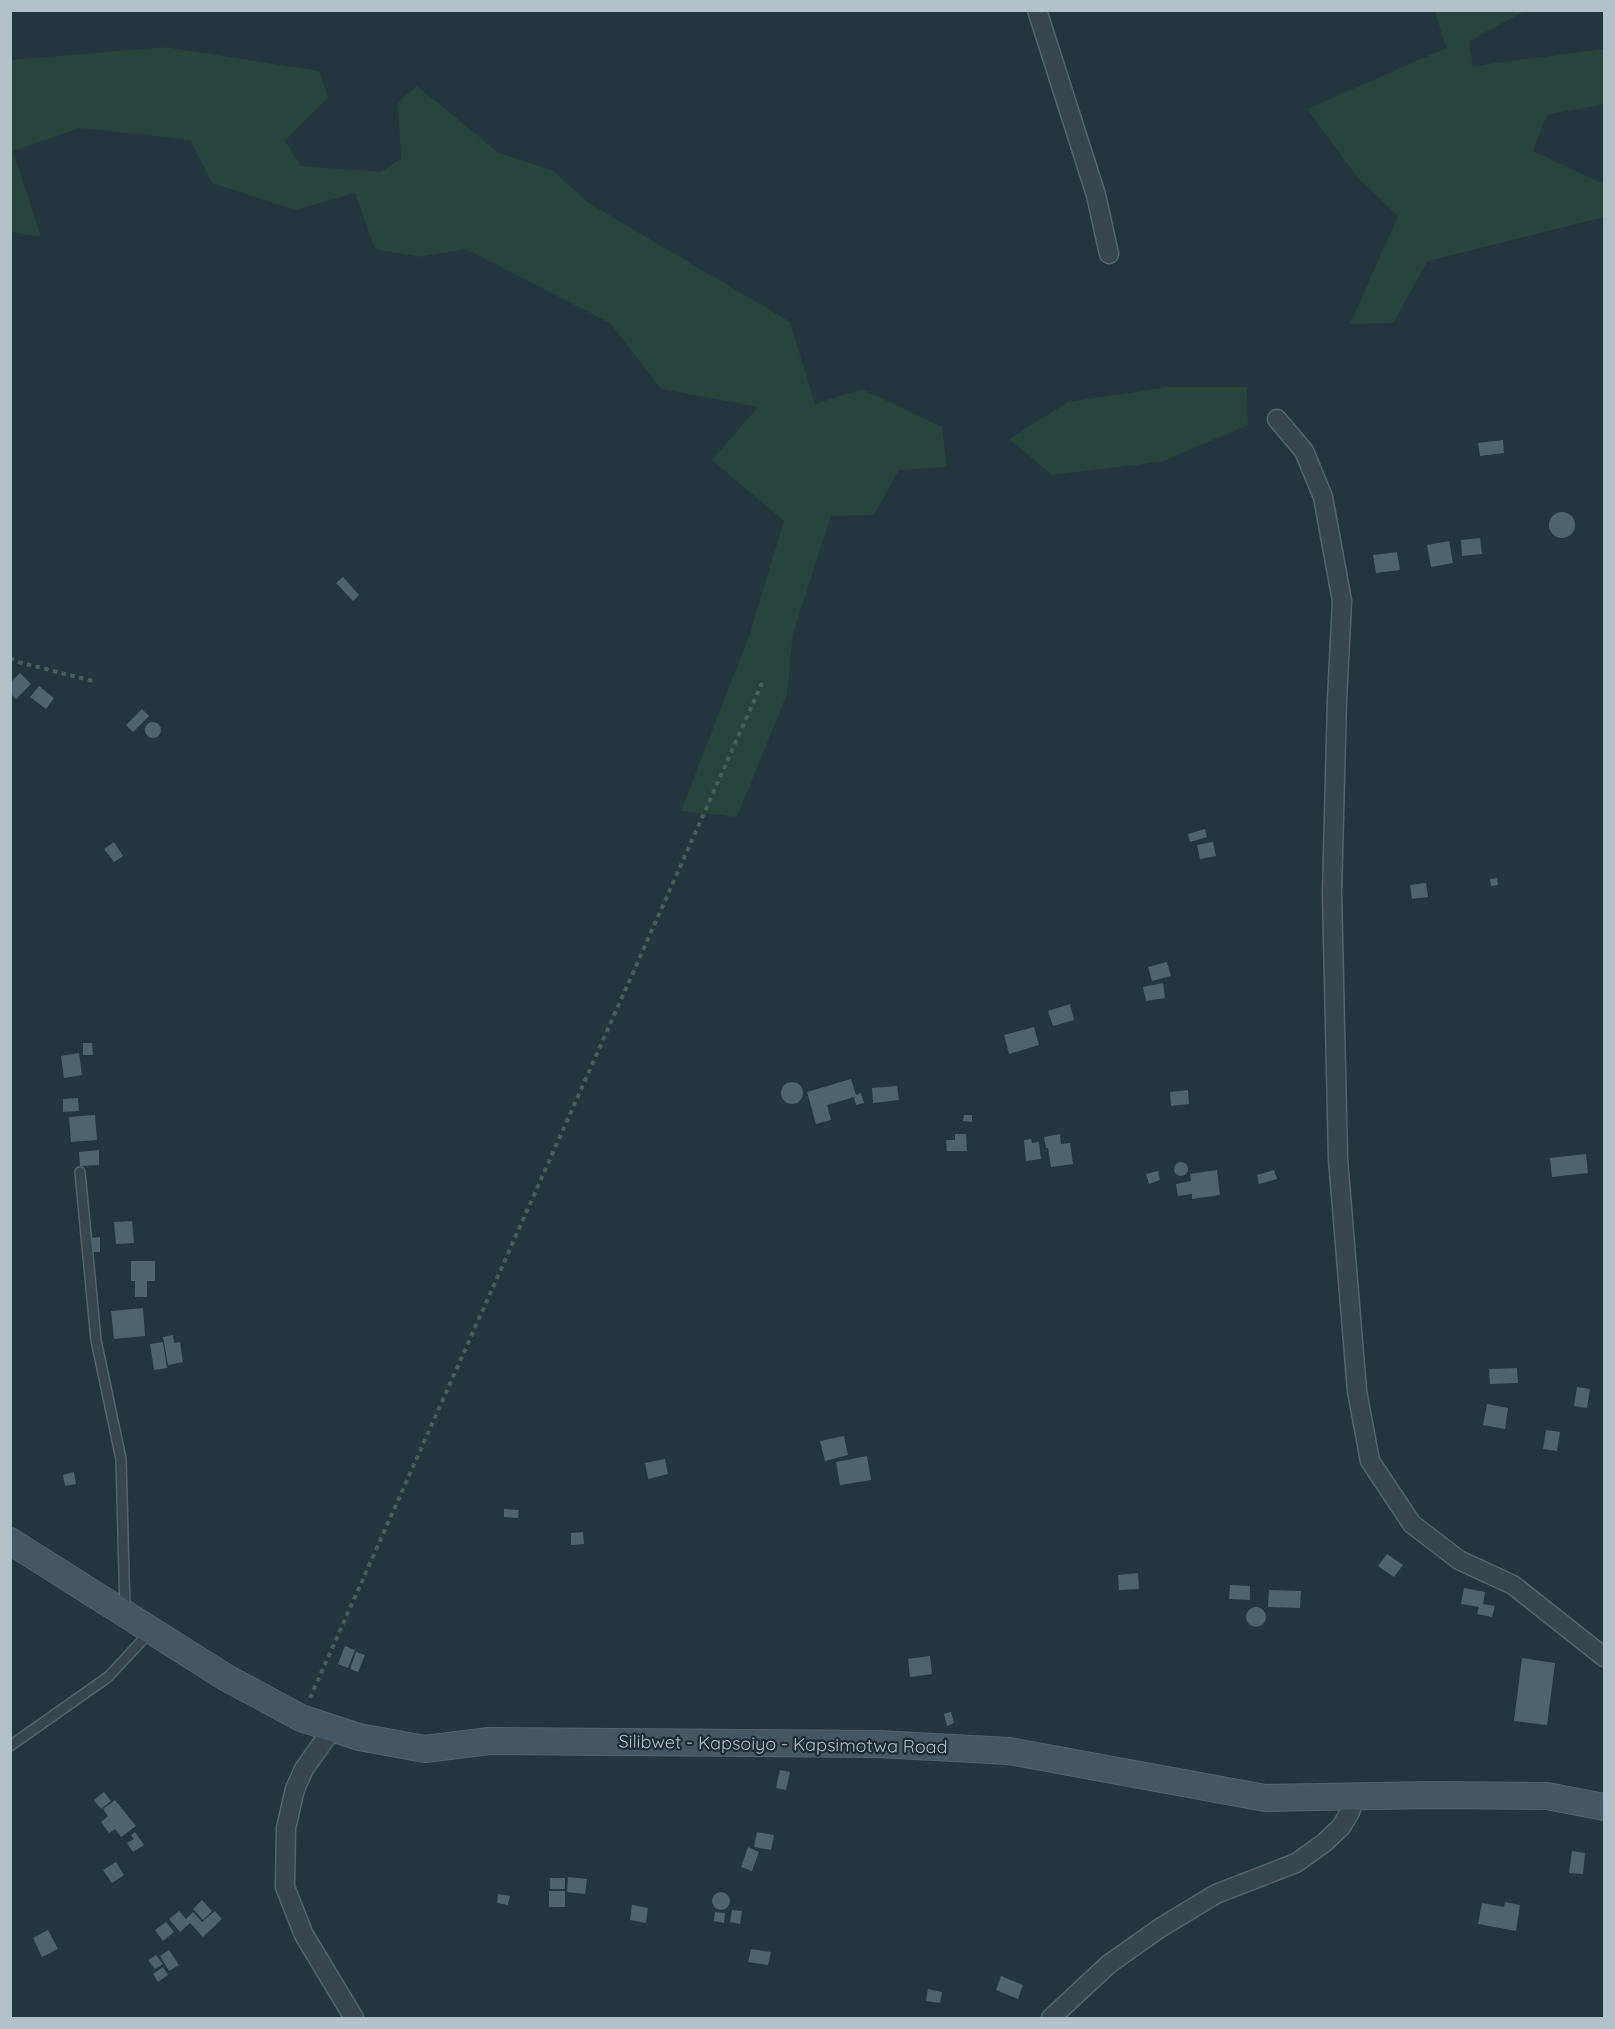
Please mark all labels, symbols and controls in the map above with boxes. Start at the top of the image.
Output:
street label: Silibwet - Kapsoiyo - Kapsimotwa Road [618,1731,948,1759]

